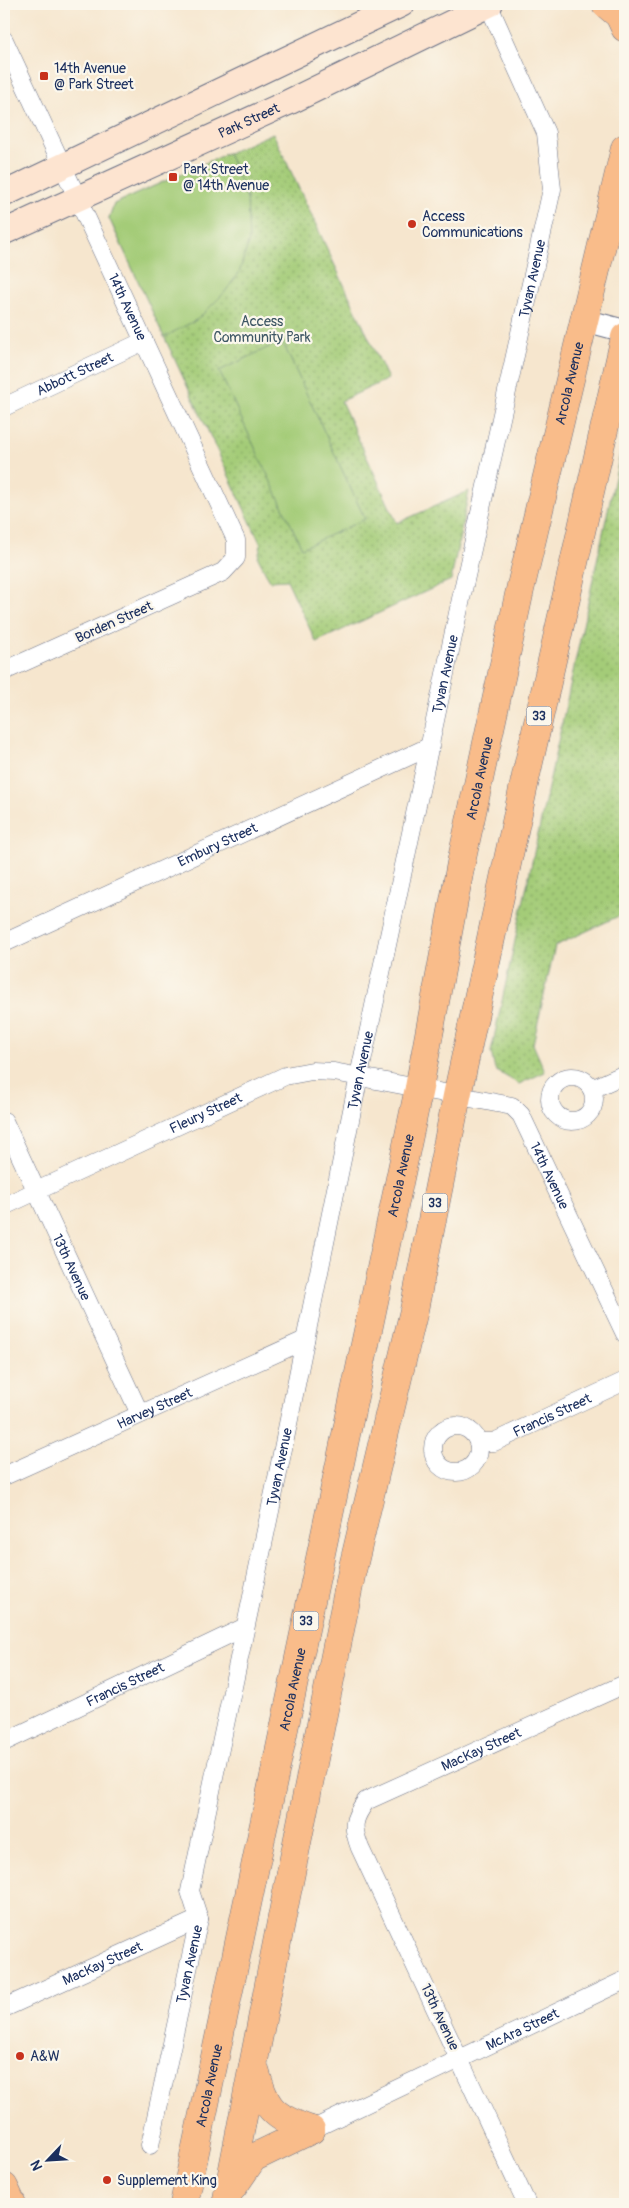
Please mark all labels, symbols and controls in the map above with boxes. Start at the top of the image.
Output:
place label: 14th Avenue @ Park Street [54,60,134,93]
marker: 14th Avenue @ Park Street [38,70,50,82]
street label: Park Street [215,99,282,142]
place label: Park Street @ 14th Avenue [183,161,269,194]
marker: Park Street @ 14th Avenue [167,171,179,183]
place label: Access Communications [422,208,523,241]
marker: Access Communications [406,218,418,230]
street label: Tyvan Avenue [515,238,549,319]
street label: 14th Avenue [105,270,151,343]
park label: Access Community Park [213,313,311,346]
street label: Arcola Avenue [551,340,587,427]
street label: Abbott Street [34,348,116,399]
street label: Borden Street [73,597,156,647]
street label: Tyvan Avenue [428,633,462,715]
road number: 33 [526,706,552,726]
street label: Arcola Avenue [462,735,497,822]
street label: Embury Street [175,819,260,870]
street label: Tyvan Avenue [344,1029,377,1111]
street label: Fleury Street [167,1089,245,1137]
street label: Arcola Avenue [384,1132,418,1219]
street label: 14th Avenue [527,1139,573,1212]
road number: 33 [422,1194,448,1212]
street label: 13th Avenue [49,1231,95,1303]
street label: Harvey Street [114,1384,195,1432]
street label: Francis Street [510,1389,594,1441]
street label: Tyvan Avenue [263,1426,296,1508]
road number: 33 [294,1612,318,1630]
street label: Arcola Avenue [275,1646,309,1732]
street label: Francis Street [83,1658,167,1710]
street label: MacKay Street [438,1724,524,1774]
street label: Tyvan Avenue [172,1923,206,2005]
street label: MacKay Street [60,1937,145,1989]
street label: 13th Avenue [417,1981,463,2053]
street label: McAra Street [483,2004,562,2054]
street label: Arcola Avenue [192,2042,226,2129]
place label: A&W [30,2048,60,2065]
marker: A&W [14,2050,26,2062]
north arrow [22,2136,72,2186]
text: N [27,2157,46,2173]
place label: Supplement King [117,2172,217,2189]
marker: Supplement King [101,2174,113,2186]

